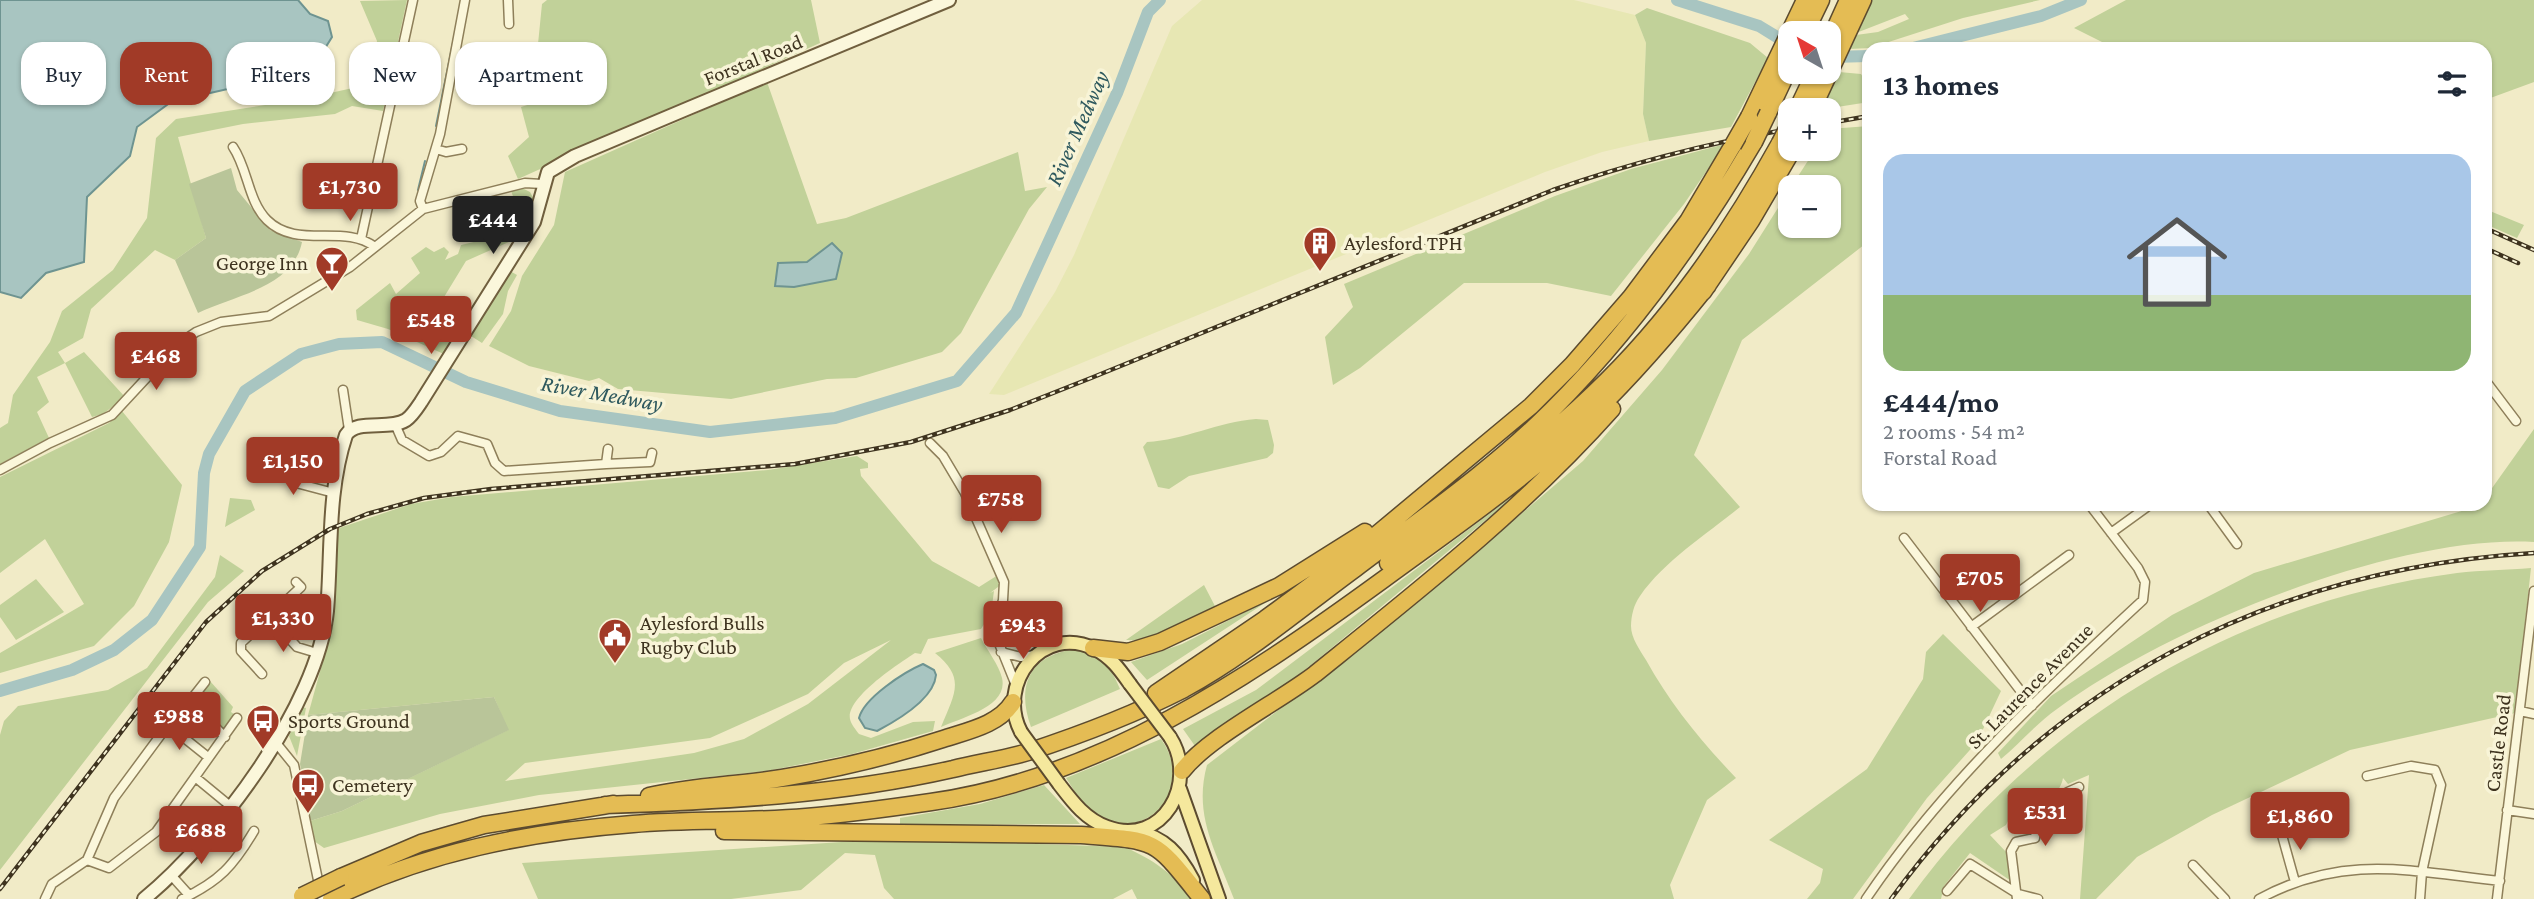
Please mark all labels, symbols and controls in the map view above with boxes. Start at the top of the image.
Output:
north arrow [1778,21,1841,84]
map controls [1778,21,1841,238]
street label: Forstal Road [700,29,806,91]
chip: Buy [21,42,106,105]
chip: Rent [120,42,212,105]
chip: Filters [226,42,335,105]
chip: New [349,42,441,105]
chip: Apartment [455,42,607,105]
icon: filters [2433,65,2471,103]
water label: River Medway [1040,66,1114,189]
text: 13 homes [1883,68,1999,101]
button: + [1778,98,1841,161]
pin: £1,730 [293,164,407,223]
text: £1,730 [319,173,381,199]
button: − [1778,175,1841,238]
pin: £444 [452,196,534,256]
icon: home [2114,199,2240,325]
text: £444 [468,206,518,232]
building icon: Aylesford TPH [1301,224,1339,273]
place label: Aylesford TPH [1344,231,1462,255]
bar icon: George Inn [313,244,351,293]
place label: George Inn [216,251,308,275]
pin: £548 [390,296,472,356]
text: £548 [406,306,456,332]
pin: £468 [115,332,197,392]
text: £468 [131,342,181,368]
water label: River Medway [539,370,665,417]
text: £444/mo [1883,385,1999,418]
text: 2 rooms · 54 m² [1883,418,2025,444]
pin: £1,150 [236,438,350,497]
text: Forstal Road [1883,444,1997,470]
text: £1,150 [262,447,324,473]
pin: £758 [960,476,1042,535]
text: £758 [977,485,1025,511]
pin: £705 [1939,554,2021,614]
text: £705 [1956,564,2004,590]
pin: £1,330 [226,594,340,654]
pin: £943 [982,602,1064,661]
text: £1,330 [251,604,315,630]
place label: Aylesford Bulls Rugby Club [640,611,765,659]
text: £943 [999,611,1047,637]
public building icon: Aylesford Bulls Rugby Club [596,616,634,665]
street label: St. Laurence Avenue [1962,618,2098,754]
pin: £988 [138,692,220,752]
street label: Castle Road [2480,693,2516,793]
text: £988 [154,702,204,728]
bus stop icon: Sports Ground [244,702,282,751]
place label: Sports Ground [288,709,410,733]
bus stop icon: Cemetery [289,766,327,815]
place label: Cemetery [332,773,413,797]
pin: £531 [2004,788,2086,848]
pin: £1,860 [2243,792,2357,852]
text: £531 [2024,798,2066,824]
text: £1,860 [2266,802,2334,828]
pin: £688 [160,806,242,866]
text: £688 [175,816,227,842]

